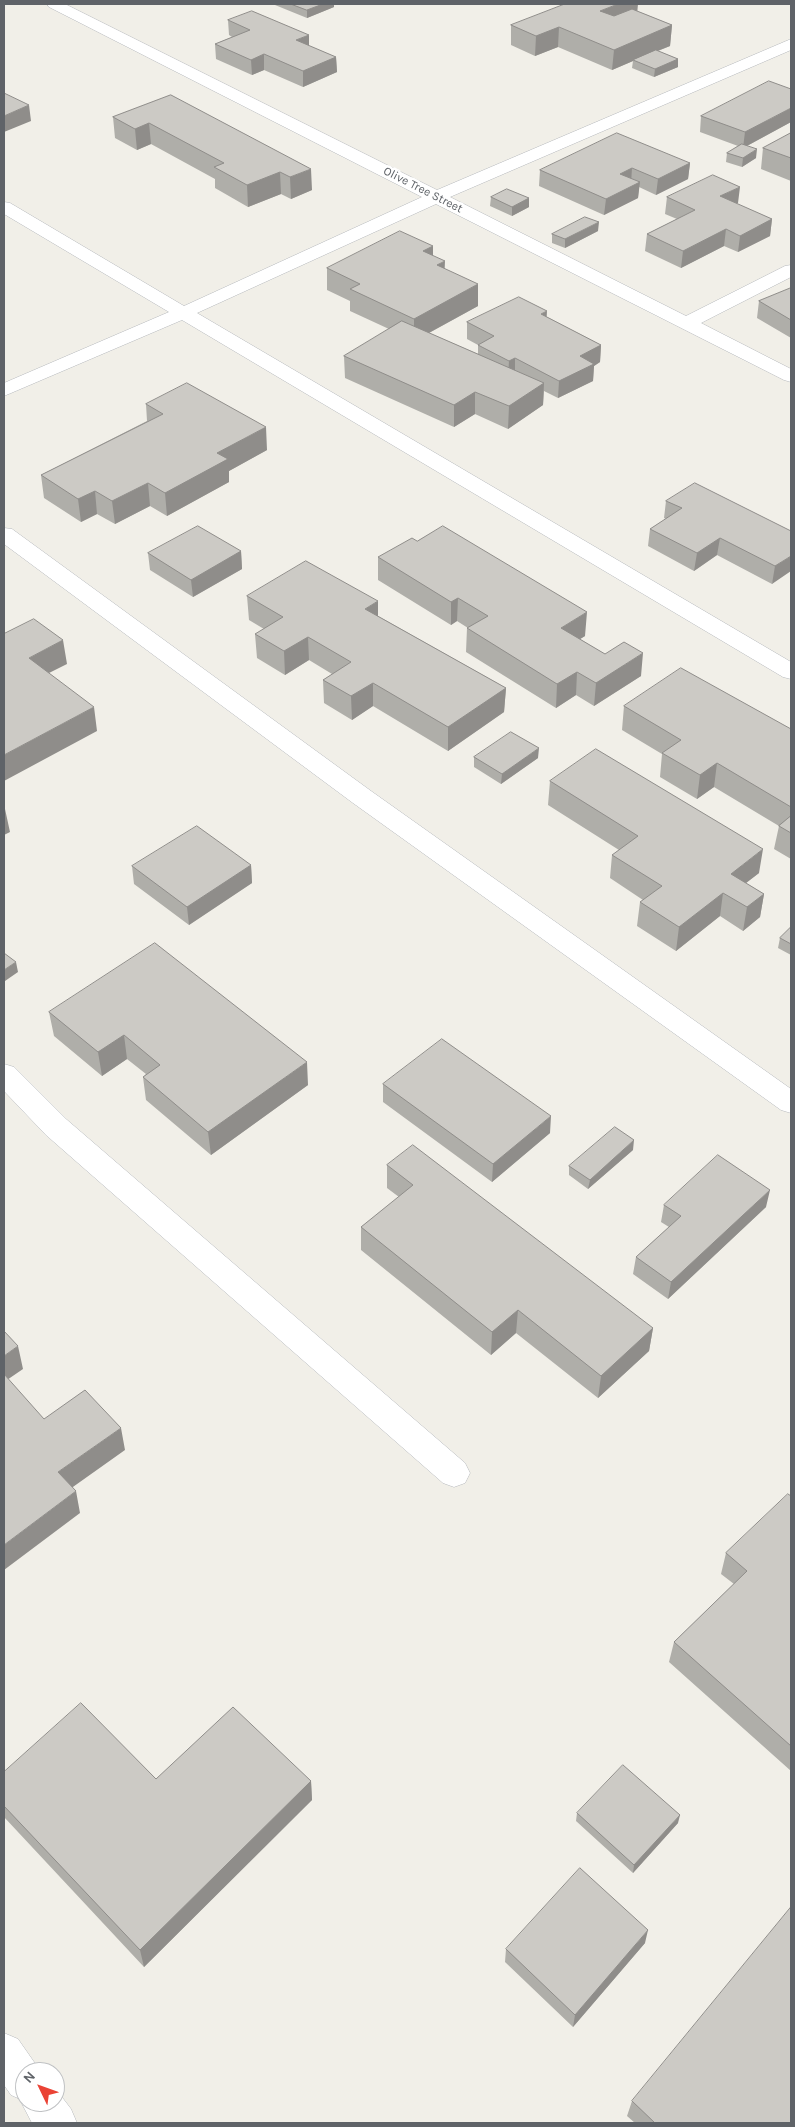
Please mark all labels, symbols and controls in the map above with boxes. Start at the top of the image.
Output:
street label: Olive Tree Street [381,164,465,216]
north arrow [15,2062,65,2112]
text: N [20,2068,39,2087]

